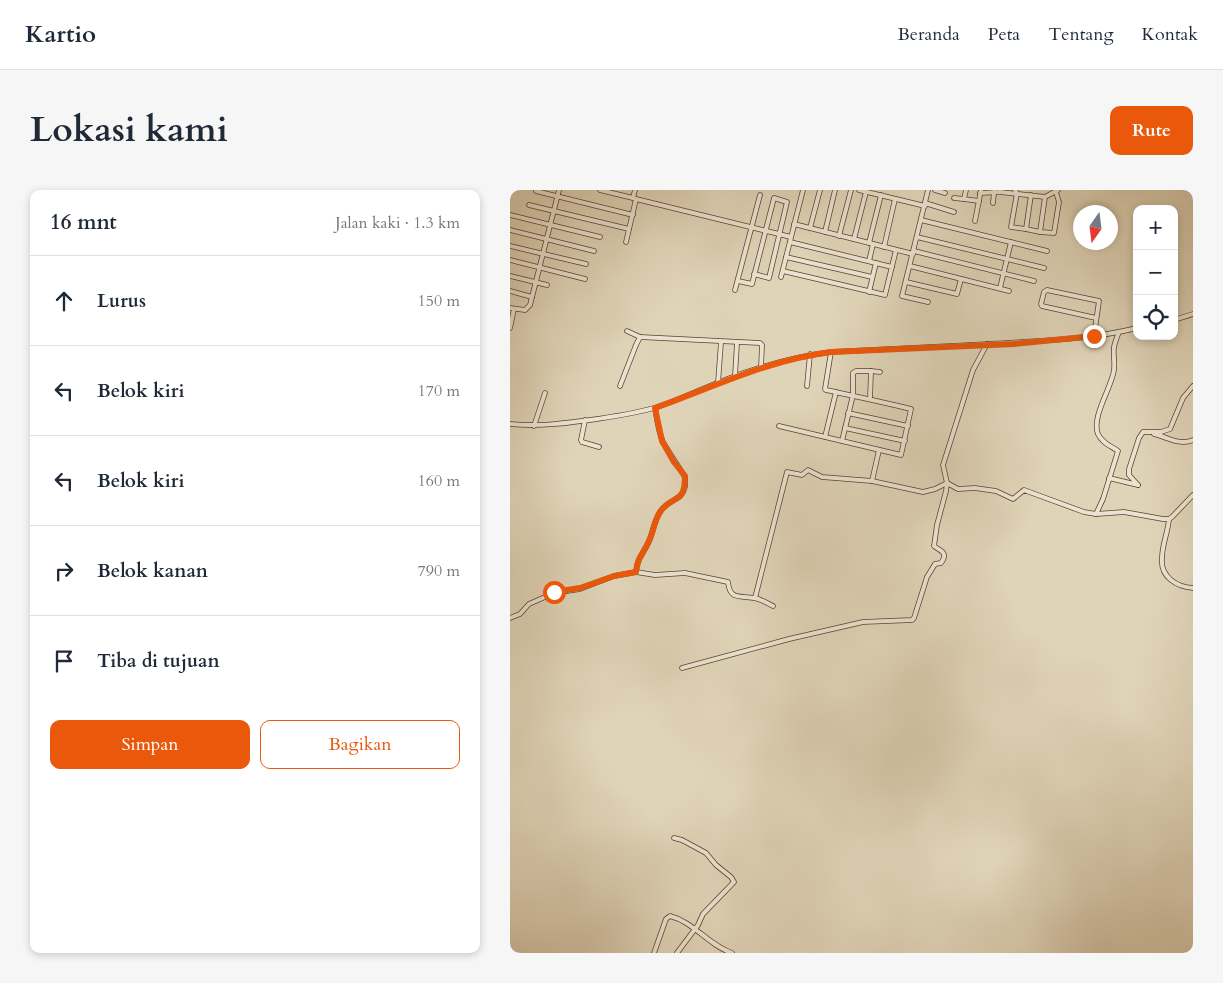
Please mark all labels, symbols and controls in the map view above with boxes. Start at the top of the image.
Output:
text: Kartio [25,18,96,51]
text: Beranda [898,22,960,47]
text: Peta [988,22,1020,47]
text: Tentang [1048,22,1114,47]
text: Kontak [1142,22,1198,47]
text: Lokasi kami [30,106,228,154]
button: Rute [1110,106,1193,155]
north arrow [1073,205,1118,250]
map controls [1133,205,1178,340]
button: + [1133,205,1178,250]
text: 16 mnt [50,208,117,237]
text: Jalan kaki · 1.3 km [335,212,460,234]
button: − [1133,250,1178,295]
icon: ahead [50,287,78,315]
text: Lurus [97,288,146,314]
text: 150 m [418,290,460,312]
button: locate [1133,295,1178,340]
route end [1083,325,1106,348]
icon: left [50,377,78,405]
text: Belok kiri [97,378,184,404]
text: 170 m [418,380,460,402]
icon: left [50,467,78,495]
text: Belok kiri [97,468,184,494]
text: 160 m [418,470,460,492]
icon: right [50,557,78,585]
text: Belok kanan [97,558,208,584]
text: 790 m [418,560,460,582]
route start [543,581,566,604]
icon: arrive [50,647,78,675]
text: Tiba di tujuan [97,648,220,674]
button: Simpan [50,720,250,769]
button: Bagikan [260,720,460,769]

